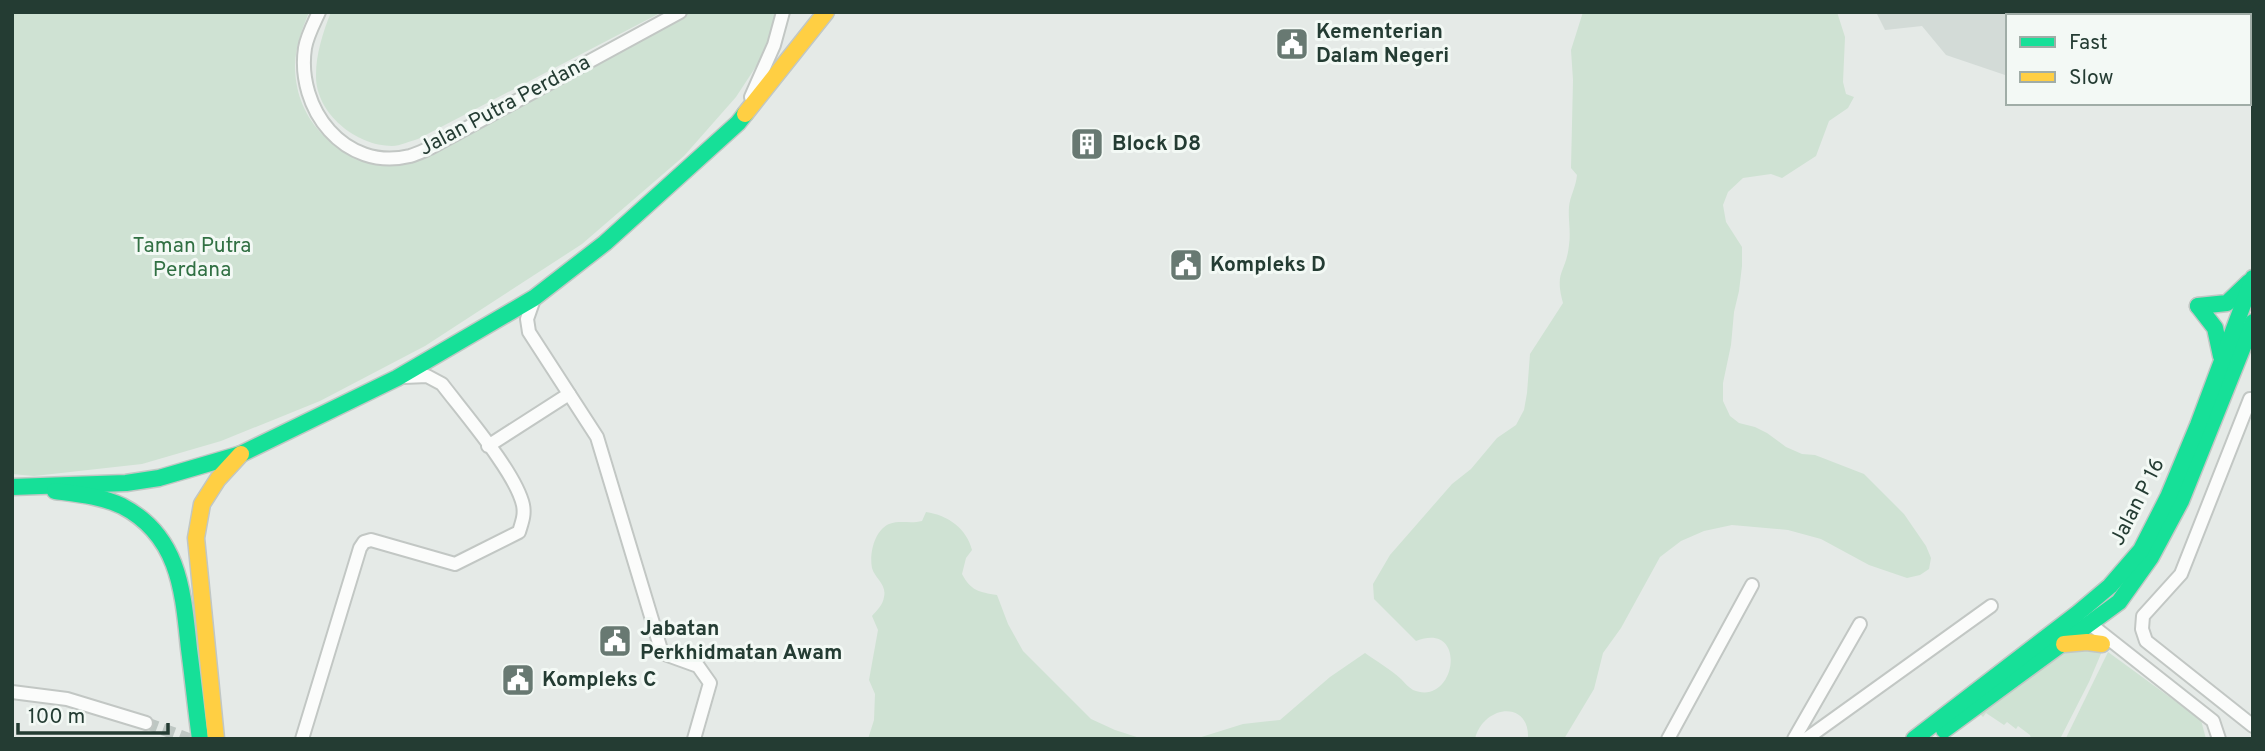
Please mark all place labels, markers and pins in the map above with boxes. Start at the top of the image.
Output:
place label: Kementerian Dalam Negeri [1316,19,1449,70]
public building icon: Kementerian Dalam Negeri [1273,25,1311,63]
building icon: Block D8 [1068,125,1106,163]
place label: Block D8 [1112,131,1201,158]
public building icon: Kompleks D [1167,246,1205,284]
place label: Kompleks D [1210,252,1326,279]
place label: Jabatan Perkhidmatan Awam [640,616,842,667]
public building icon: Jabatan Perkhidmatan Awam [596,622,634,660]
public building icon: Kompleks C [499,661,537,699]
place label: Kompleks C [542,667,656,694]

